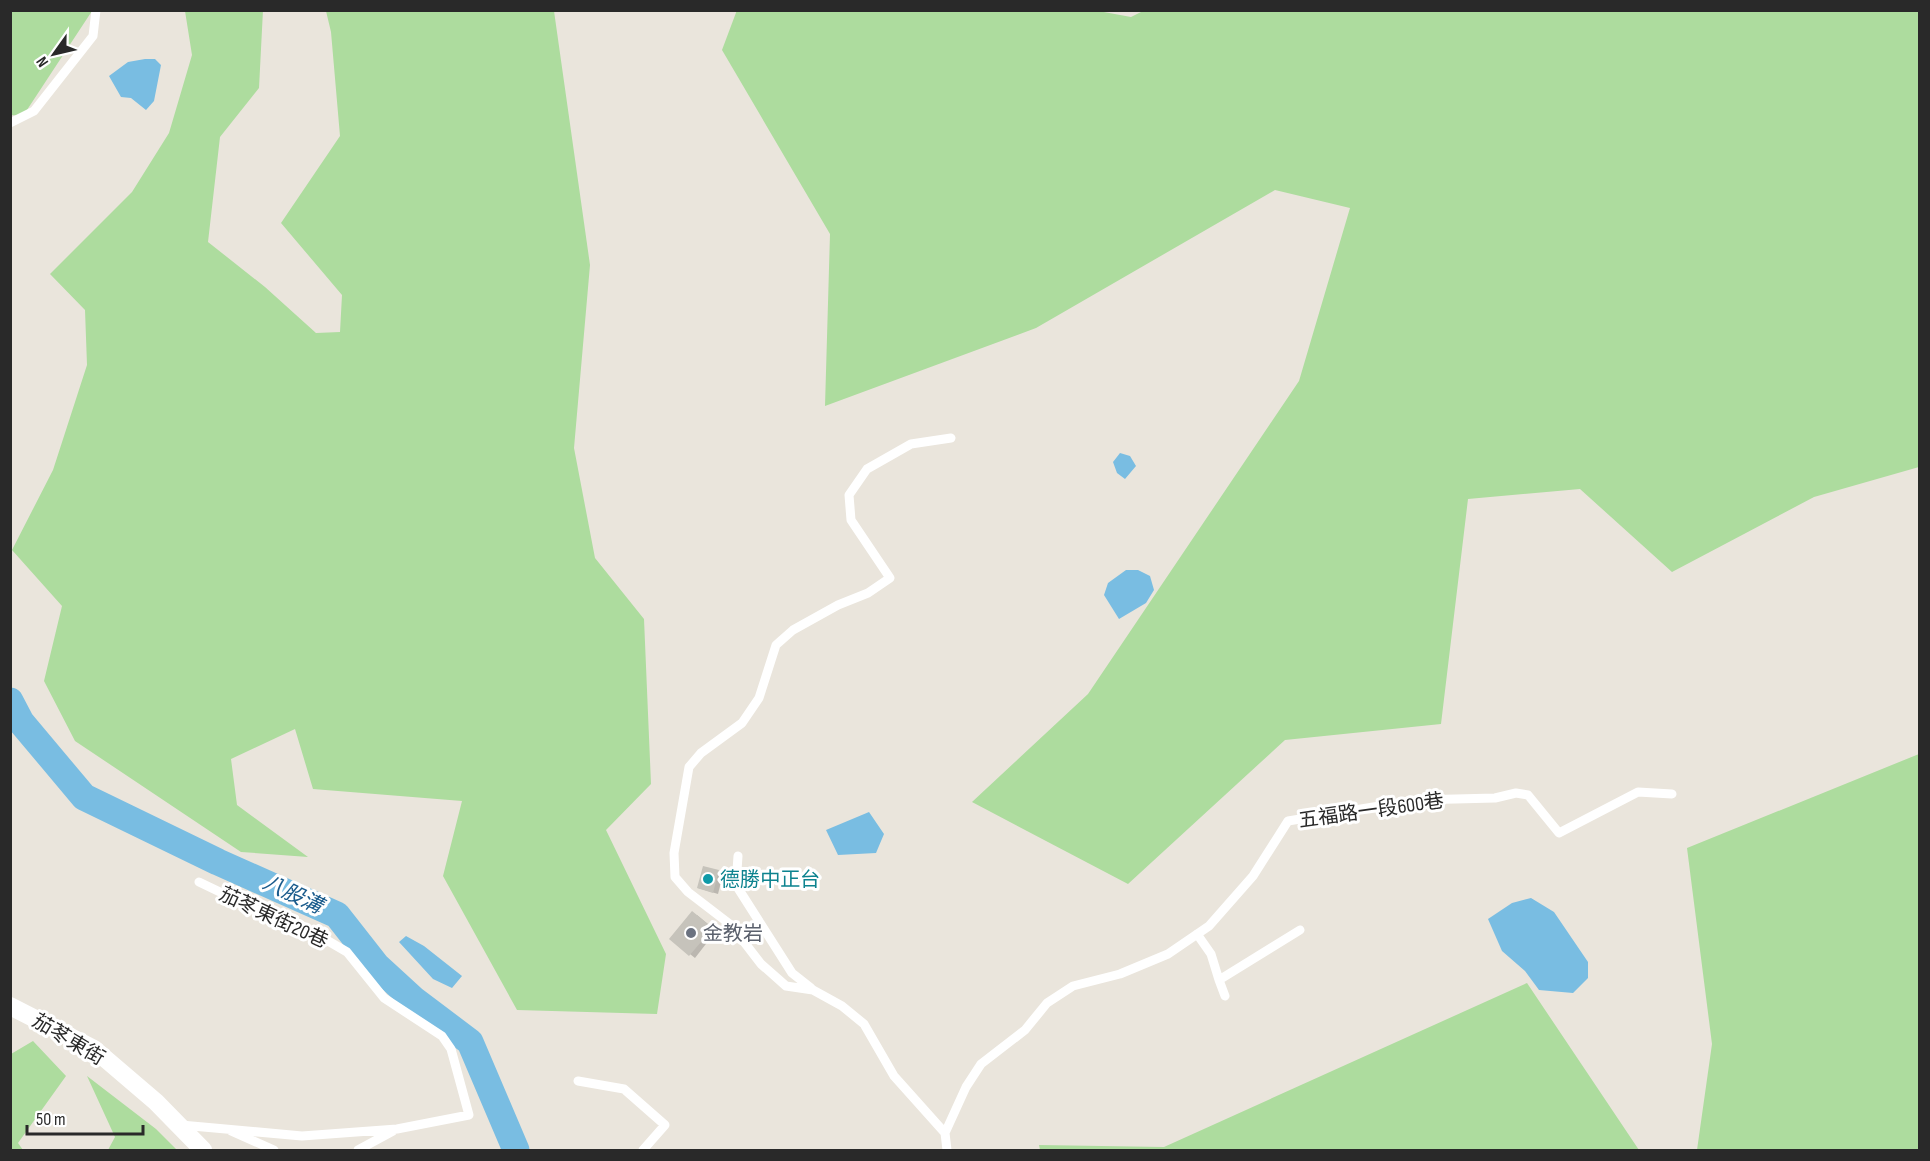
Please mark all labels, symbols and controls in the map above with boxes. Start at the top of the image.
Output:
north arrow [24,24,84,84]
text: N [33,53,53,70]
street label: 五福路一段600巷 [1297,789,1445,833]
place label: 德勝中正台 [720,868,820,892]
water label: 八股溝 [259,870,329,920]
marker: 德勝中正台 [701,872,715,886]
street label: 茄苳東街20巷 [215,882,332,954]
place label: 金教岩 [703,922,763,946]
marker: 金教岩 [684,926,698,940]
street label: 茄苳東街 [28,1009,109,1071]
scale bar [27,1098,142,1136]
text: 50 m [36,1109,66,1130]

